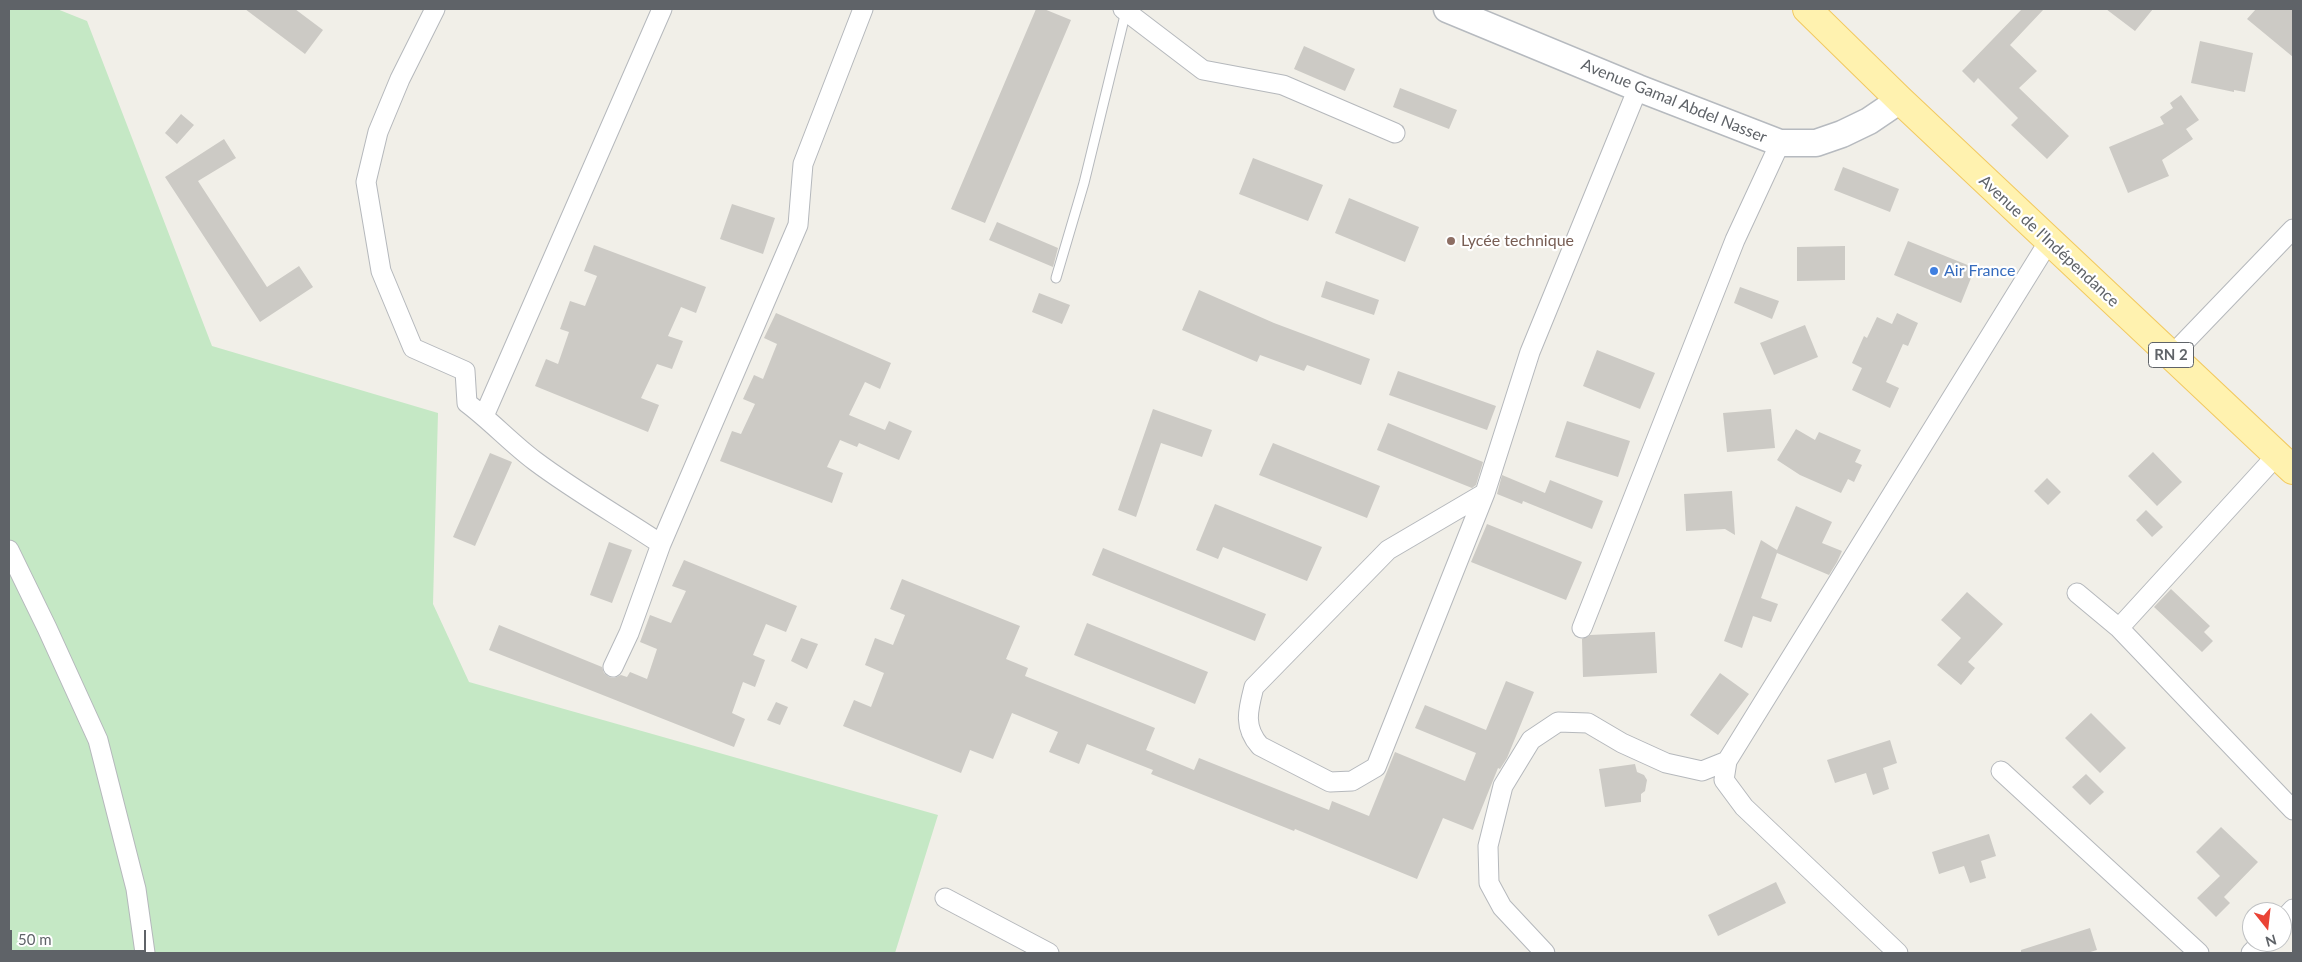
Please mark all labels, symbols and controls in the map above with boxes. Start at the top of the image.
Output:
street label: Avenue Gamal Abdel Nasser [1578,55,1770,147]
street label: Avenue de l'Indépendance [1975,171,2123,311]
place label: Lycée technique [1461,231,1574,251]
marker: Lycée technique [1445,235,1457,247]
place label: Air France [1944,261,2015,281]
marker: Air France [1928,265,1940,277]
road number: RN 2 [2148,342,2194,368]
north arrow [2242,902,2292,952]
scale bar [12,920,149,952]
text: 50 m [18,930,52,948]
text: N [2263,931,2279,951]

